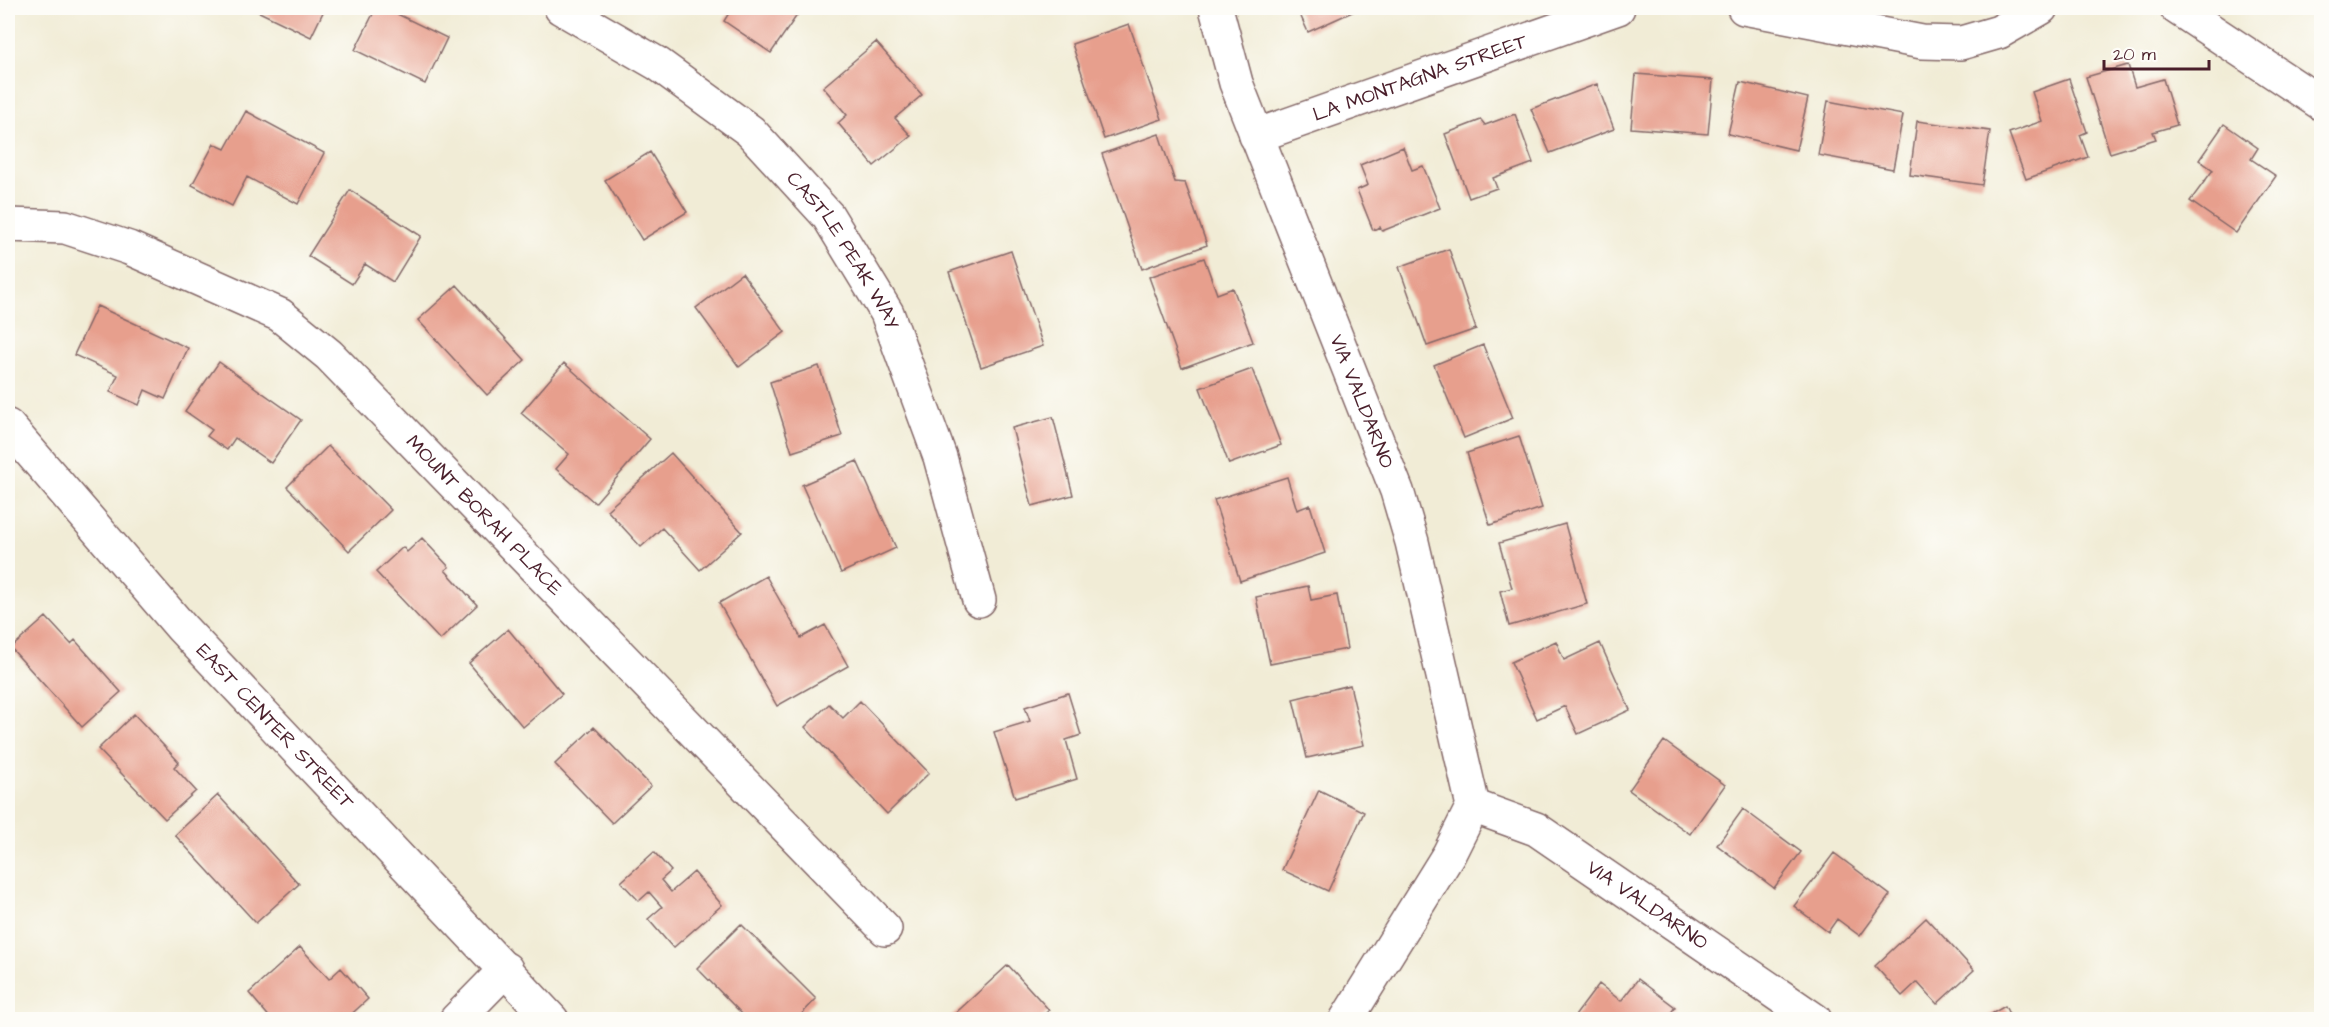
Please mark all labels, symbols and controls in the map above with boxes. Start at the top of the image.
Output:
street label: LA MONTAGNA STREET [1309,27,1531,129]
scale bar [2104,33,2209,71]
text: 20 m [2113,42,2156,67]
street label: CASTLE PEAK WAY [780,165,906,333]
street label: VIA VALDARNO [1323,330,1401,472]
street label: MOUNT BORAH PLACE [400,429,569,602]
street label: EAST CENTER STREET [190,637,361,816]
street label: VIA VALDARNO [1581,854,1714,957]

